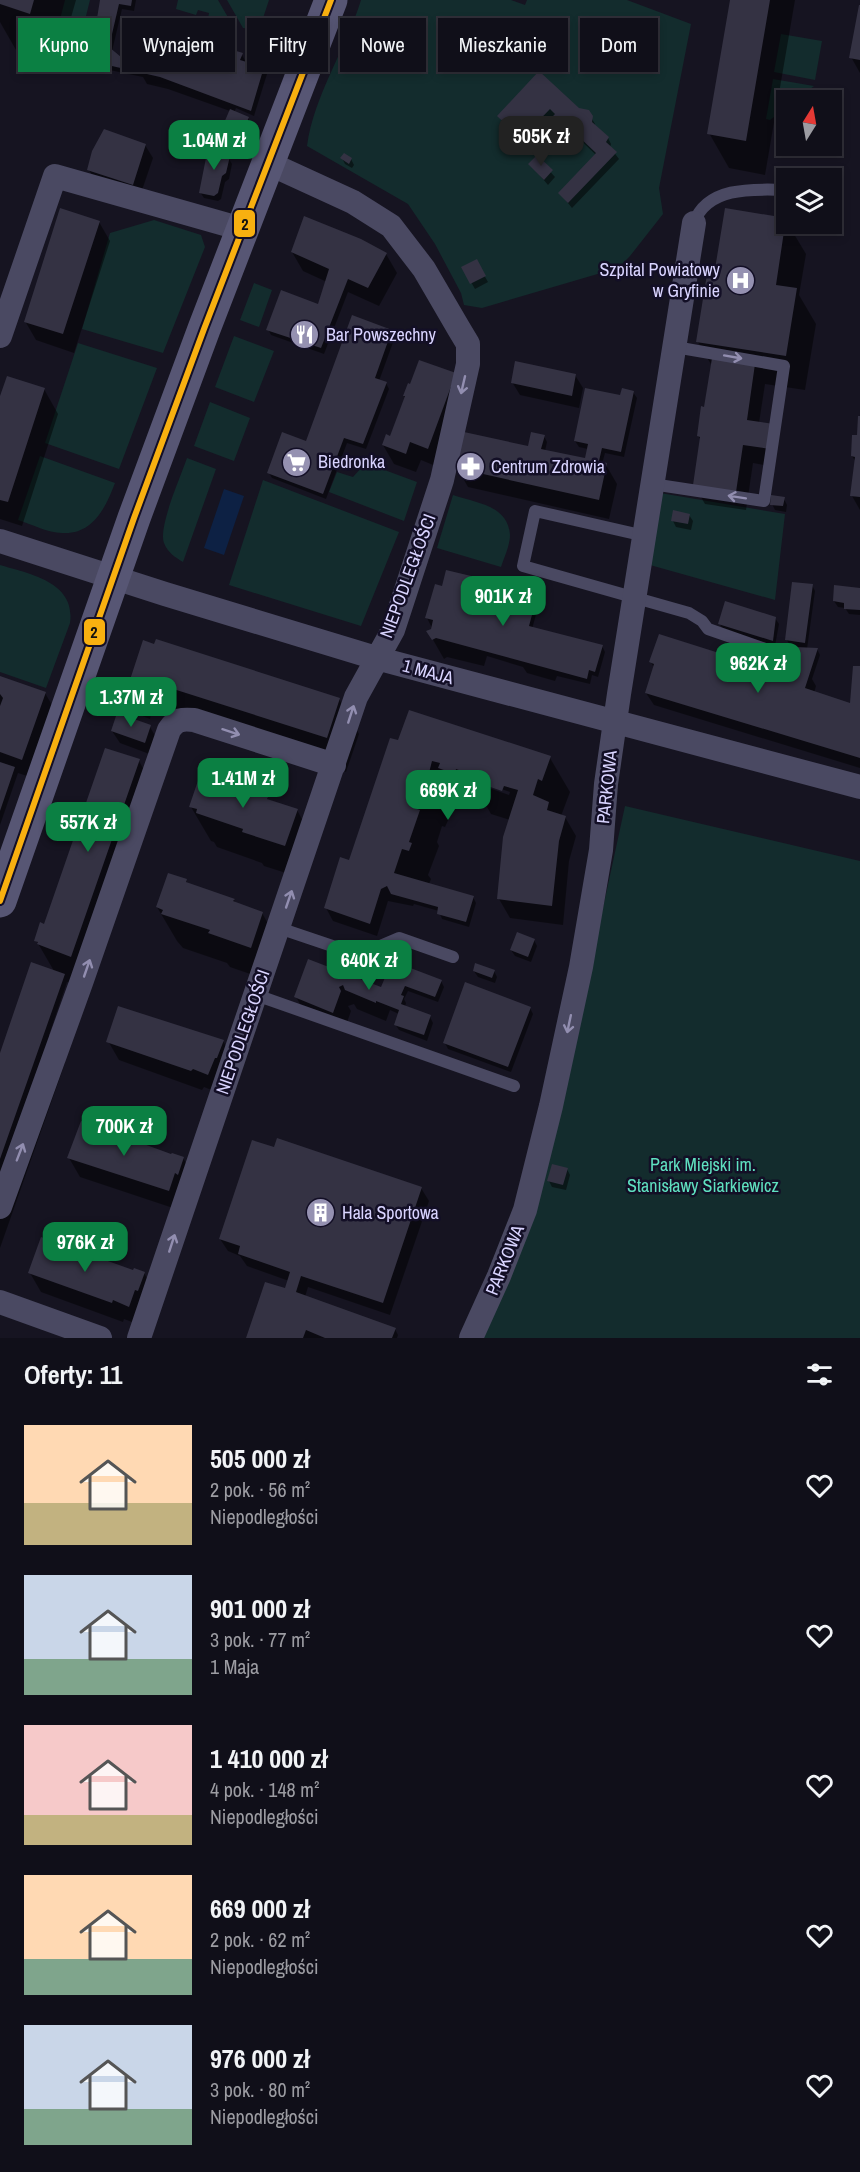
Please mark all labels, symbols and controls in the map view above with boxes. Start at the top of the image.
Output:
chip: Kupno [18,18,110,72]
chip: Wynajem [122,18,235,72]
chip: Filtry [247,18,328,72]
chip: Nowe [340,18,426,72]
chip: Mieszkanie [438,18,568,72]
chip: Dom [580,18,658,72]
north arrow [776,90,842,156]
map controls [776,90,842,234]
pin: 505K zł [486,116,596,167]
pin: 1.04M zł [152,120,276,171]
text: 505K zł [513,122,569,149]
text: 1.04M zł [183,126,245,153]
button: layers [776,168,842,234]
line badge: 2 [233,209,256,238]
text: 2 [241,213,249,235]
place label: Szpital Powiatowy w Gryfinie [599,257,721,303]
hospital icon: Szpital Powiatowy w Gryfinie [725,264,757,296]
restaurant icon: Bar Powszechny [289,319,321,351]
place label: Bar Powszechny [326,322,437,347]
one-way arrow [722,352,742,363]
one-way arrow [457,374,468,394]
supermarket icon: Biedronka [281,446,313,478]
place label: Biedronka [318,449,385,474]
pharmacy icon: Centrum Zdrowia [454,451,486,483]
place label: Centrum Zdrowia [491,454,605,479]
one-way arrow [727,492,747,503]
street label: NIEPODLEGŁOŚCI [373,510,442,641]
pin: 901K zł [448,576,558,627]
text: 901K zł [475,582,531,609]
line badge: 2 [83,618,106,646]
text: 2 [90,621,98,643]
pin: 962K zł [703,643,813,694]
text: 962K zł [730,649,786,676]
street label: 1 MAJA [400,653,456,690]
pin: 1.37M zł [69,677,193,728]
text: 1.37M zł [100,683,162,710]
one-way arrow [346,705,357,724]
one-way arrow [221,727,240,738]
street label: PARKOWA [590,749,623,825]
pin: 1.41M zł [181,758,305,809]
text: 1.41M zł [212,764,274,791]
pin: 669K zł [393,770,503,821]
text: 669K zł [420,776,476,803]
pin: 557K zł [33,802,143,853]
text: 557K zł [60,808,116,835]
one-way arrow [284,890,295,909]
pin: 640K zł [314,940,424,991]
text: 640K zł [341,946,397,973]
one-way arrow [82,959,93,978]
street label: NIEPODLEGŁOŚCI [209,966,276,1098]
one-way arrow [563,1014,574,1033]
pin: 700K zł [69,1106,179,1157]
text: 700K zł [96,1112,152,1139]
one-way arrow [16,1143,27,1162]
park label: Park Miejski im. Stanisławy Siarkiewicz [627,1152,779,1198]
building icon: Hala Sportowa [305,1197,337,1229]
place label: Hala Sportowa [342,1200,439,1225]
street label: PARKOWA [479,1221,530,1299]
pin: 976K zł [30,1222,140,1273]
text: 976K zł [57,1228,113,1255]
one-way arrow [167,1234,178,1253]
text: Oferty: 11 [24,1357,122,1392]
icon: filters [803,1358,836,1391]
text: 505 000 zł [210,1441,310,1476]
icon: home [72,1449,144,1521]
icon: heart [803,1469,836,1502]
text: 2 pok. · 56 m² [210,1476,310,1503]
text: Niepodległości [210,1503,318,1530]
text: 901 000 zł [210,1591,310,1626]
icon: home [72,1599,144,1671]
icon: heart [803,1619,836,1652]
text: 3 pok. · 77 m² [210,1626,310,1653]
text: 1 Maja [210,1653,259,1680]
text: 1 410 000 zł [210,1741,327,1776]
icon: home [72,1749,144,1821]
icon: heart [803,1769,836,1802]
text: 4 pok. · 148 m² [210,1776,319,1803]
text: Niepodległości [210,1803,318,1830]
text: 669 000 zł [210,1891,310,1926]
icon: home [72,1899,144,1971]
icon: heart [803,1919,836,1952]
text: 2 pok. · 62 m² [210,1926,310,1953]
text: Niepodległości [210,1953,318,1980]
text: 976 000 zł [210,2041,310,2076]
icon: home [72,2049,144,2121]
icon: heart [803,2069,836,2102]
text: 3 pok. · 80 m² [210,2076,310,2103]
text: Niepodległości [210,2103,318,2130]

